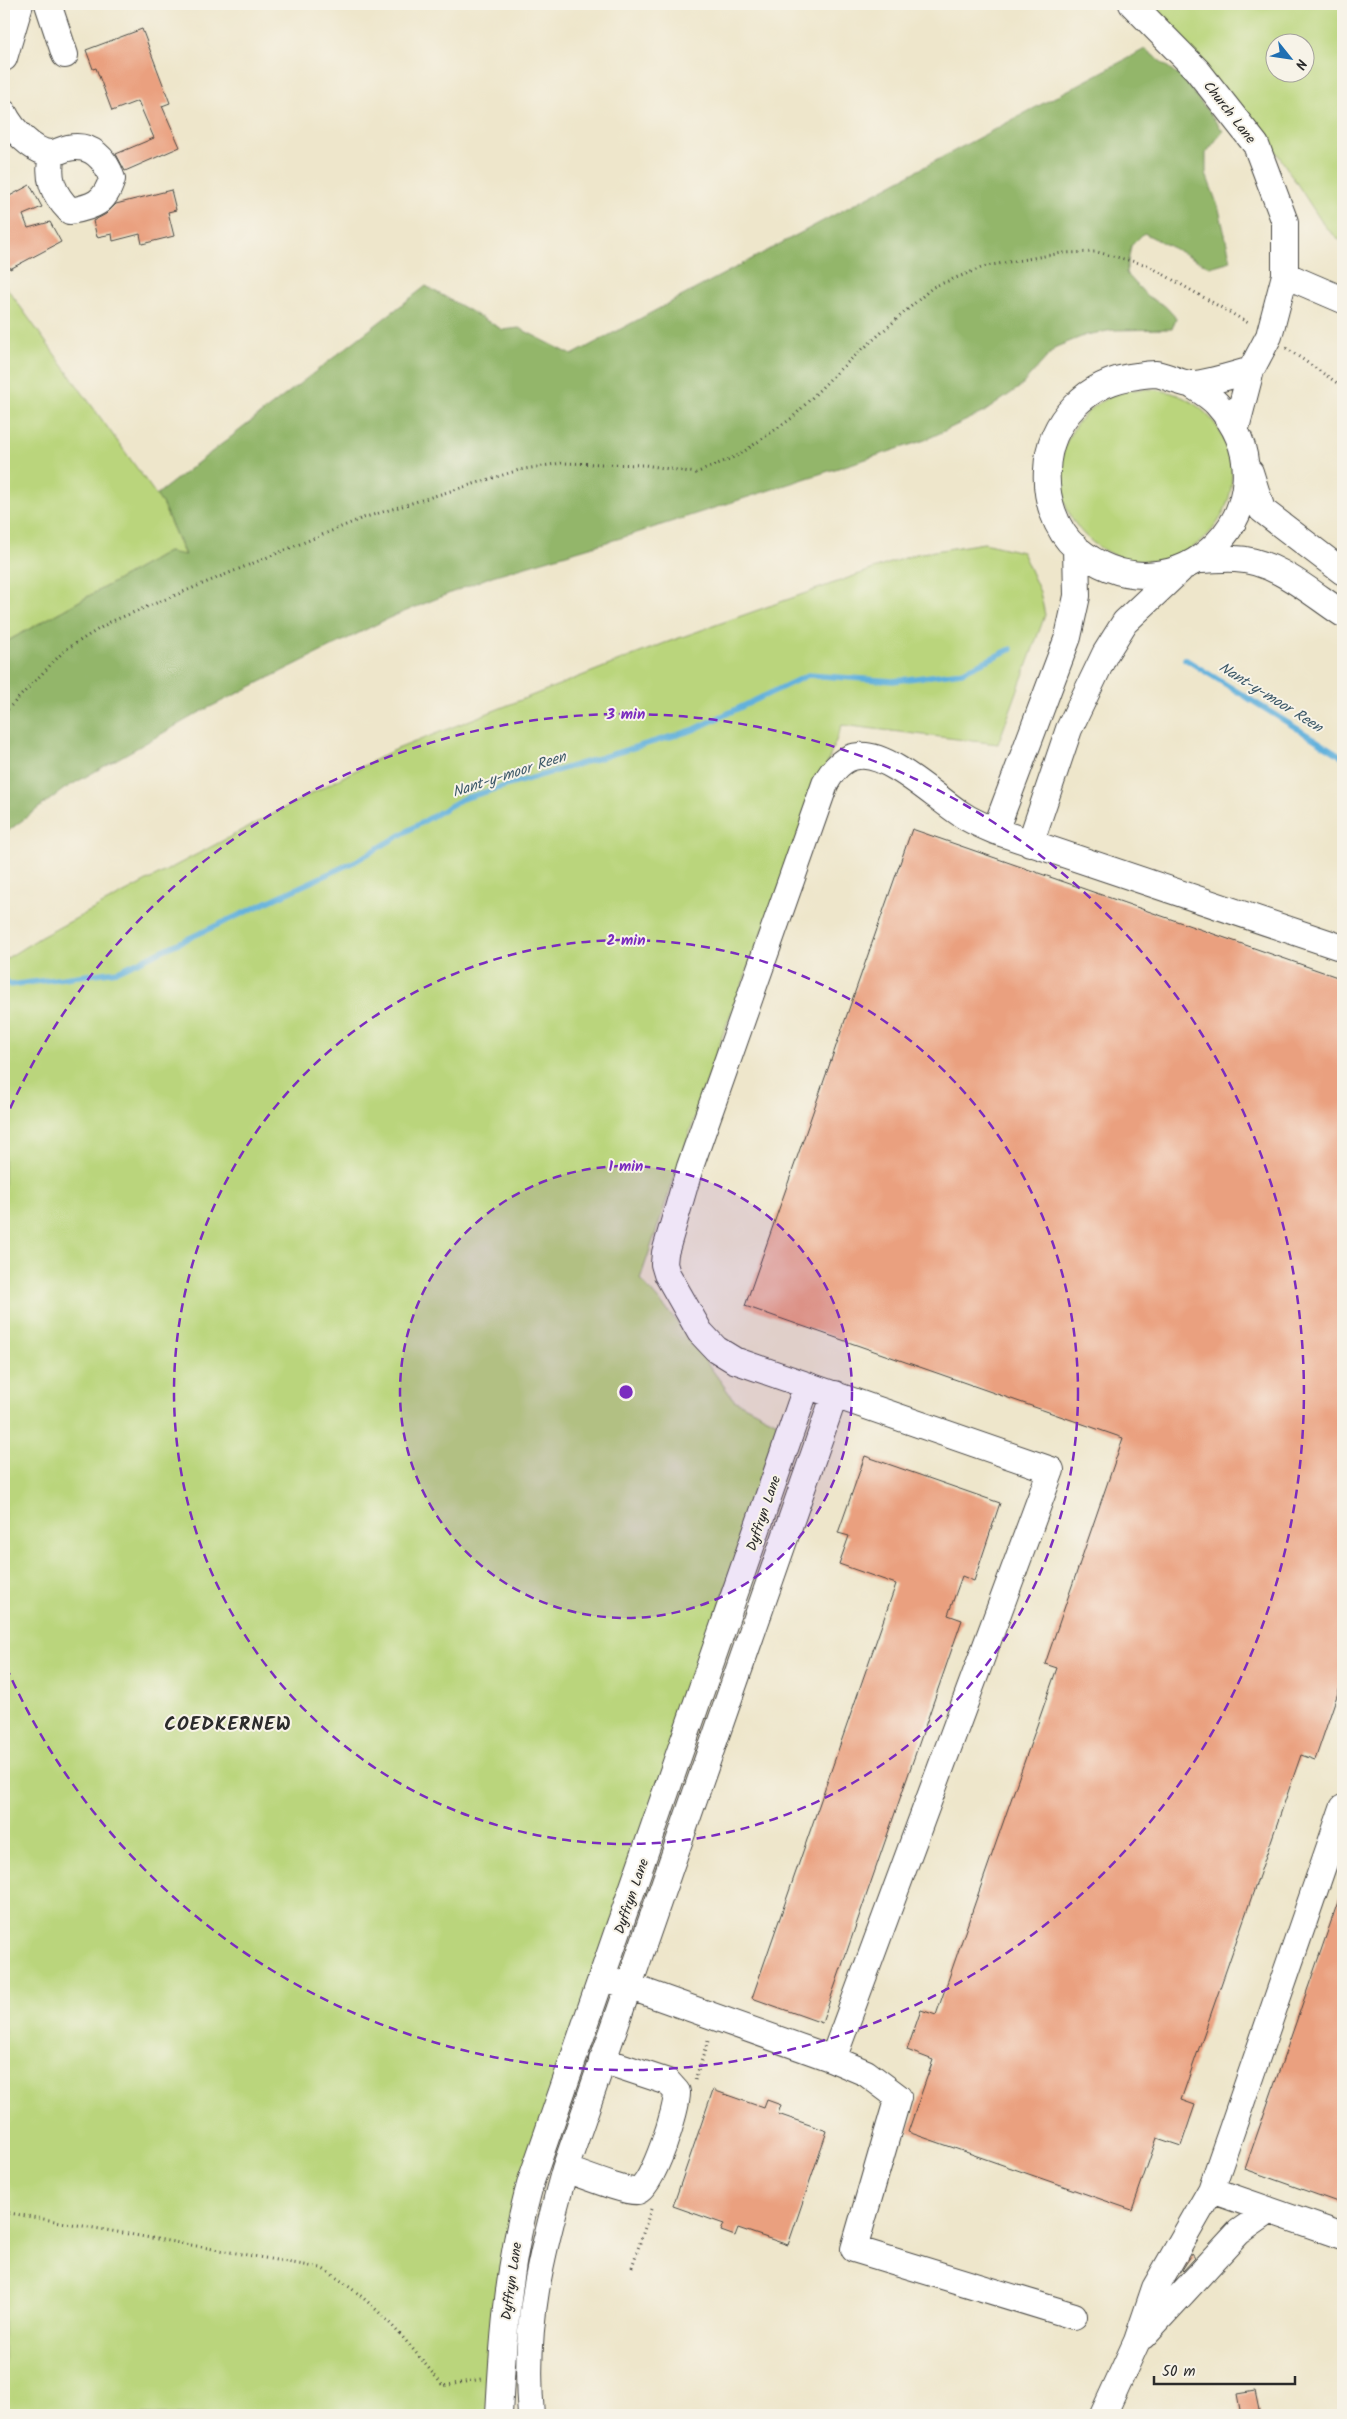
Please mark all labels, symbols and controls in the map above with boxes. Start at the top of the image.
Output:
north arrow [1264,32,1314,82]
text: N [1289,55,1312,73]
street label: Church Lane [1198,76,1261,149]
water label: Nant-y-moor Reen [1214,656,1328,740]
text: 3 min [606,703,645,727]
water label: Nant-y-moor Reen [449,745,570,805]
text: 2 min [606,929,646,953]
text: 1 min [609,1155,643,1179]
centre of rings [617,1383,635,1401]
street label: Dyffryn Lane [741,1472,787,1554]
district label: COEDKERNEW [164,1710,292,1740]
street label: Dyffryn Lane [609,1855,655,1937]
street label: Dyffryn Lane [496,2240,528,2321]
scale bar [1154,2354,1296,2386]
text: 50 m [1162,2360,1196,2384]

